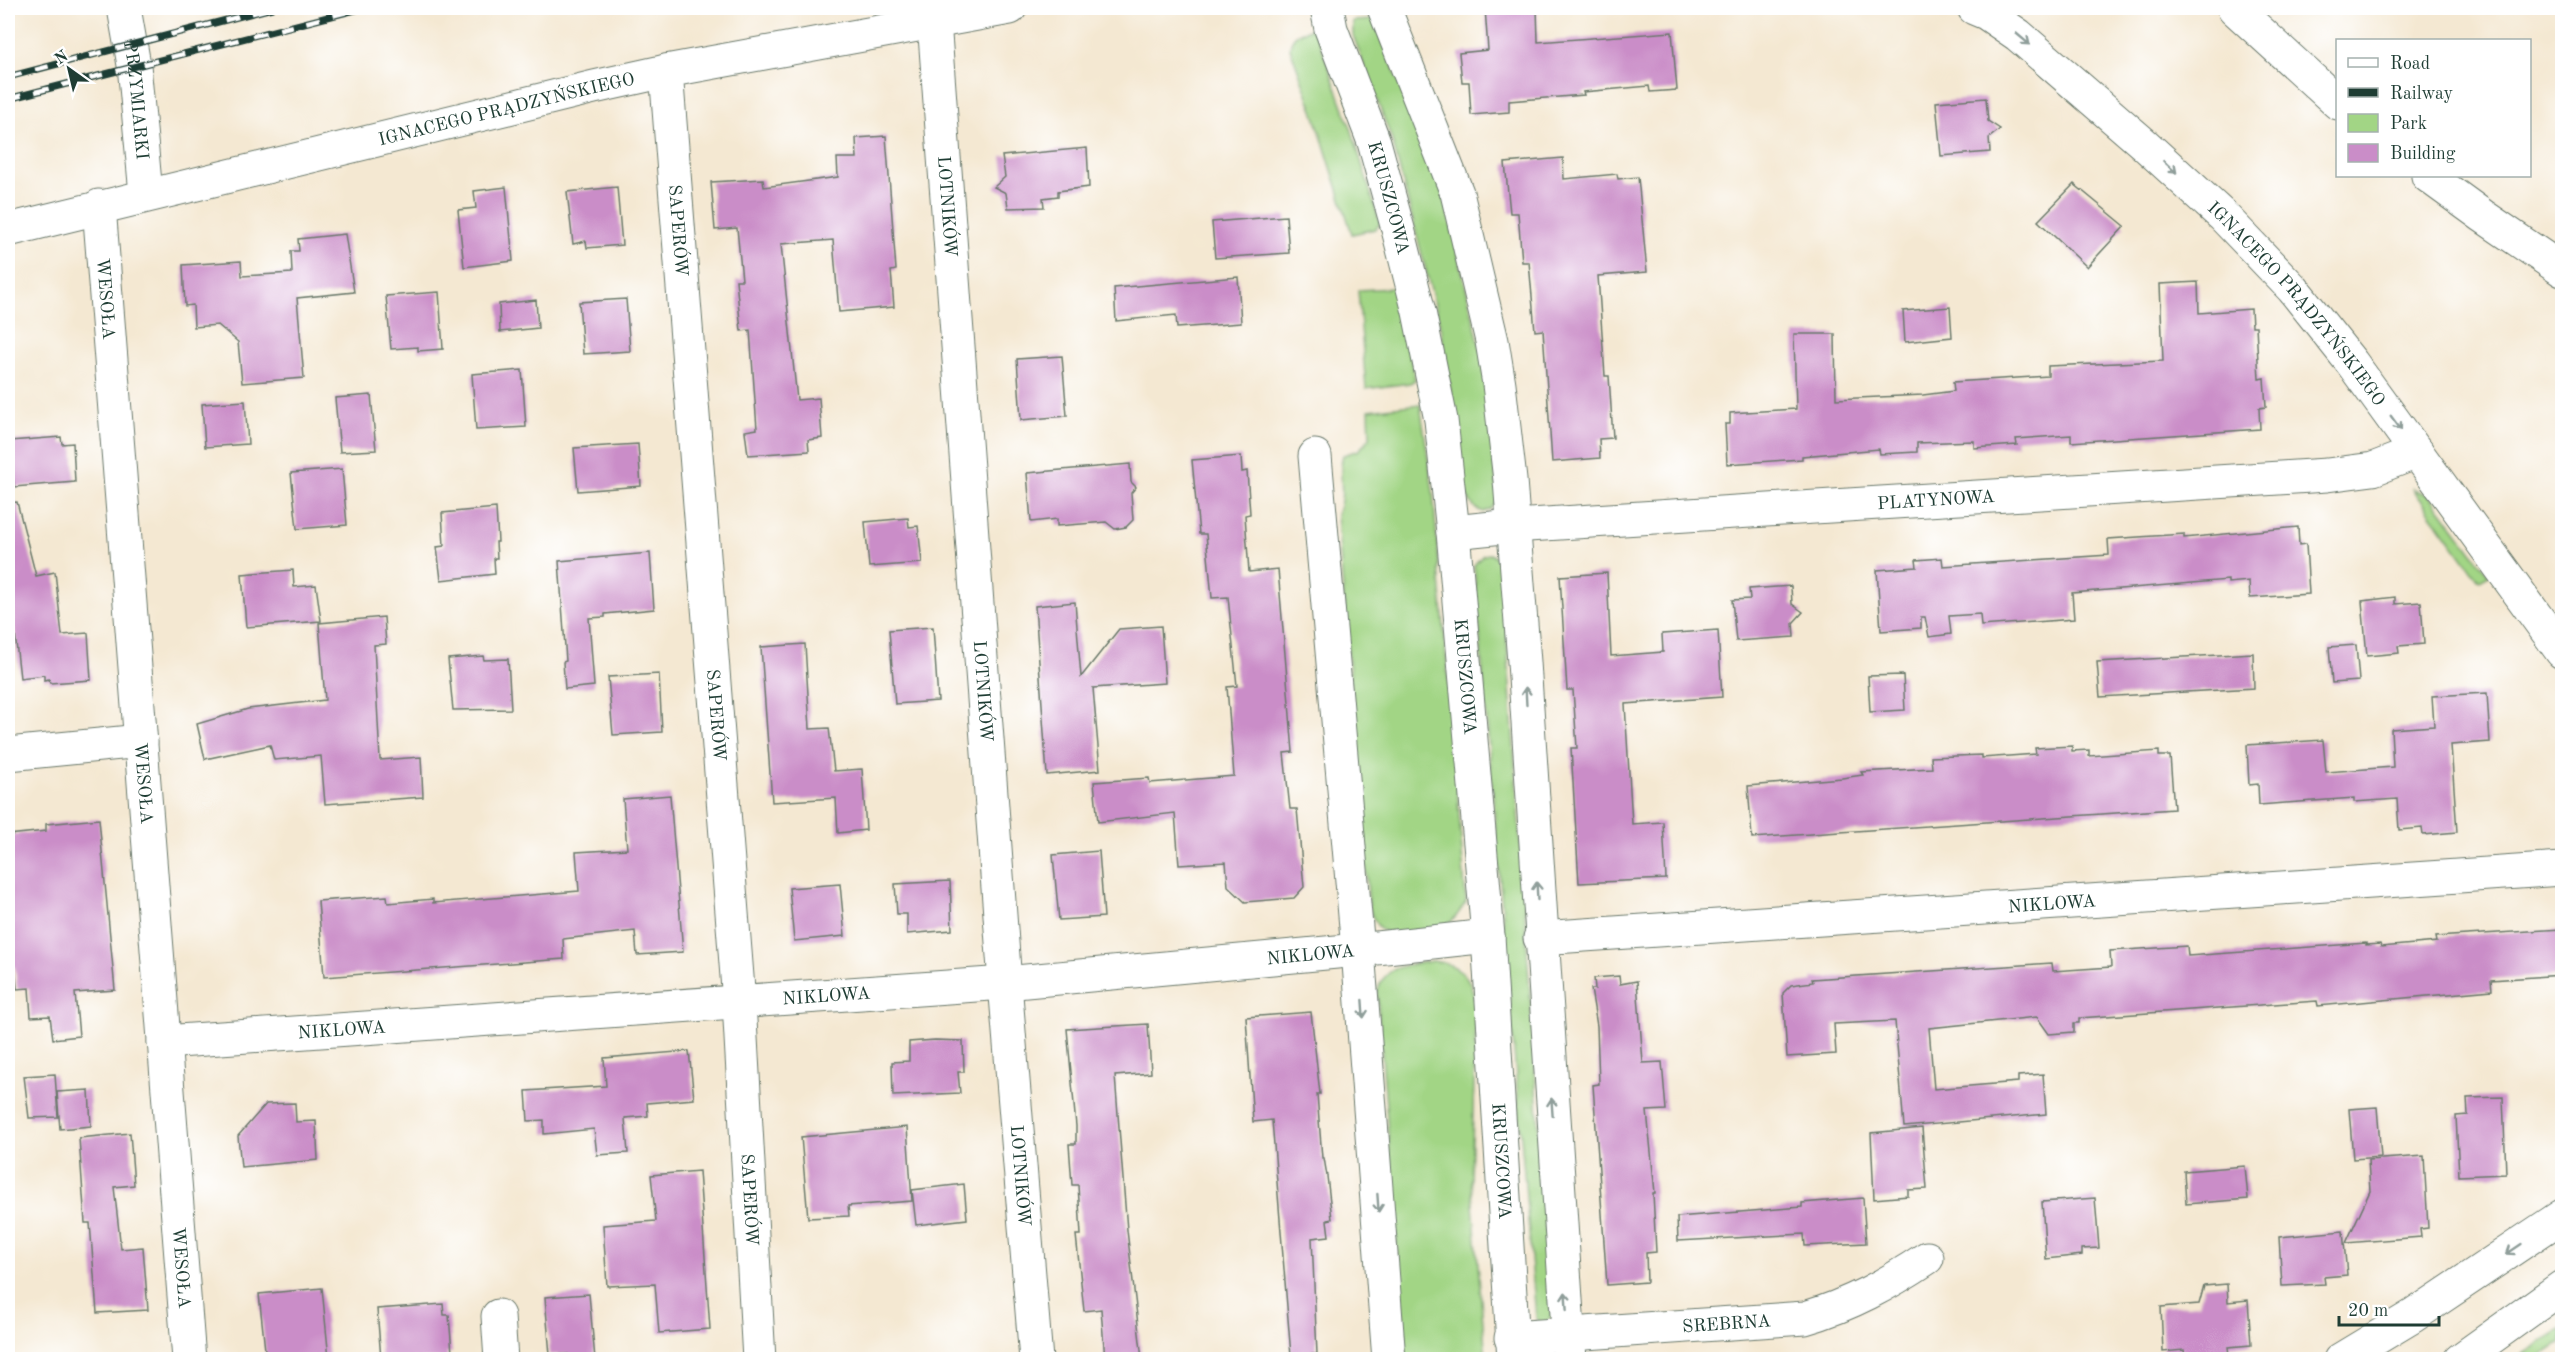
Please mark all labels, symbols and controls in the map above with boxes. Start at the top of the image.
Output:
one-way arrow [2015,33,2031,46]
north arrow [39,39,99,99]
street label: PRZYMIARKI [120,39,151,160]
legend [2336,39,2531,177]
text: N [52,48,72,68]
text: Road [2390,55,2430,73]
street label: IGNACEGO PRĄDZYŃSKIEGO [377,70,636,149]
text: Railway [2390,85,2453,103]
text: Park [2390,115,2427,133]
street label: KRUSZCOWA [1364,139,1412,257]
text: Building [2390,145,2456,163]
street label: LOTNIKÓW [934,155,963,258]
one-way arrow [2162,160,2177,174]
street label: SAPERÓW [665,184,694,277]
street label: IGNACEGO PRĄDZYŃSKIEGO [2204,199,2388,410]
street label: WESOŁA [93,257,117,340]
one-way arrow [2390,414,2402,430]
street label: PLATYNOWA [1877,488,1996,513]
street label: KRUSZCOWA [1451,618,1479,736]
street label: LOTNIKÓW [970,640,999,743]
street label: SAPERÓW [703,668,732,762]
one-way arrow [1520,687,1531,707]
street label: WESOŁA [131,742,155,825]
one-way arrow [1532,882,1543,902]
street label: NIKLOWA [2007,892,2097,916]
street label: NIKLOWA [1266,942,1356,968]
street label: NIKLOWA [782,984,871,1009]
one-way arrow [1358,998,1369,1018]
street label: NIKLOWA [297,1018,386,1043]
one-way arrow [1547,1097,1558,1117]
street label: KRUSZCOWA [1488,1102,1513,1220]
street label: LOTNIKÓW [1007,1124,1036,1227]
street label: SAPERÓW [737,1153,765,1247]
one-way arrow [1372,1193,1383,1213]
street label: WESOŁA [169,1226,193,1309]
one-way arrow [2506,1243,2523,1255]
scale bar [2339,1289,2440,1327]
one-way arrow [1560,1292,1571,1312]
text: 20 m [2348,1302,2388,1320]
street label: SREBRNA [1682,1312,1772,1336]

